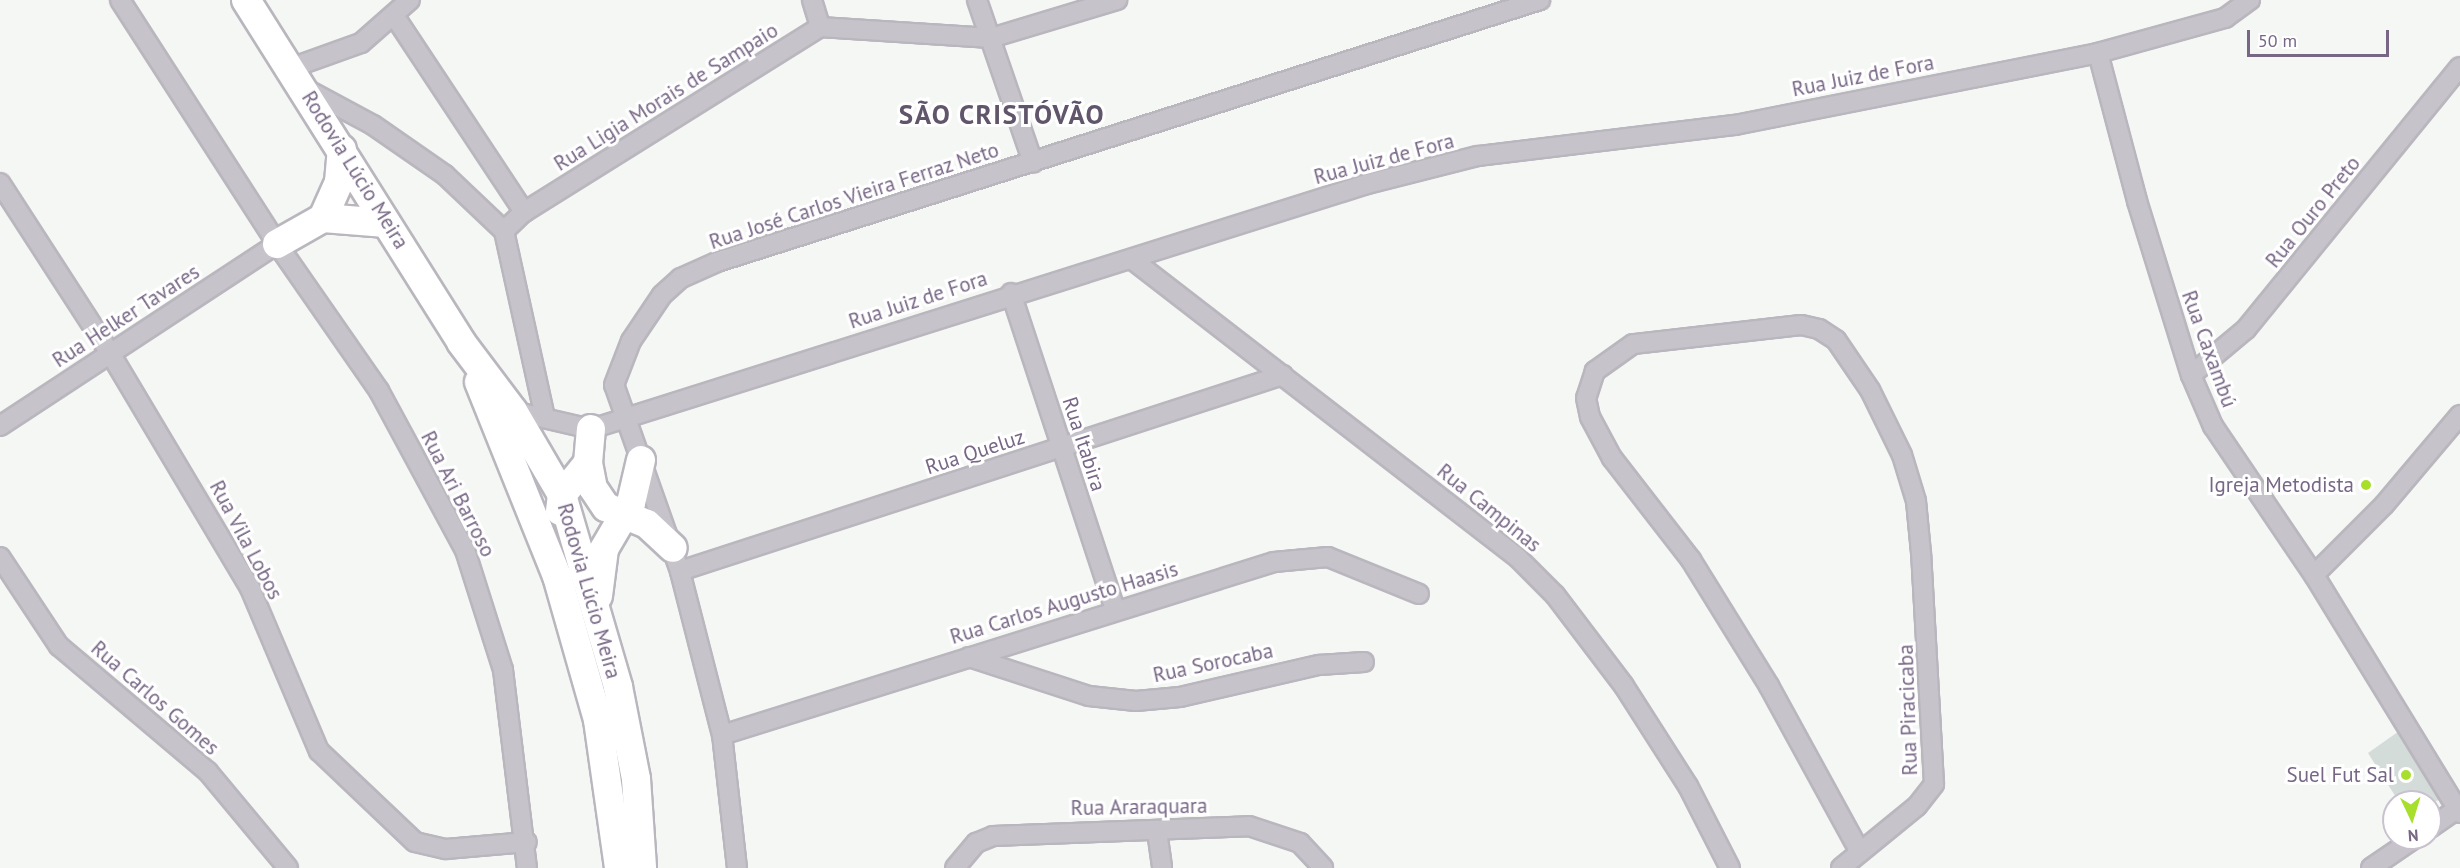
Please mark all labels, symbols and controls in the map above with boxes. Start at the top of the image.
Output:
street label: Rua Ligia Morais de Sampaio [549,18,783,176]
scale bar [2250,18,2392,56]
text: 50 m [2258,29,2297,52]
street label: Rua Juiz de Fora [1789,50,1937,102]
street label: Rodovia Lúcio Meira [296,86,414,254]
district label: SÃO CRISTÓVÃO [899,99,1105,131]
street label: Rua Juiz de Fora [1311,128,1457,190]
street label: Rua José Carlos Vieira Ferraz Neto [705,137,1003,255]
street label: Rua Ouro Preto [2260,151,2366,273]
street label: Rua Helker Tavares [48,259,204,373]
street label: Rua Juiz de Fora [845,266,991,334]
street label: Rua Caxambú [2176,287,2242,411]
street label: Rua Itabira [1057,394,1111,494]
street label: Rua Queluz [922,424,1028,480]
street label: Rua Ari Barroso [415,427,501,561]
street label: Rua Campinas [1432,458,1546,558]
place label: Igreja Metodista [2208,472,2354,498]
street label: Rua Vila Lobos [204,476,288,604]
marker: Igreja Metodista [2359,478,2373,492]
street label: Rodovia Lúcio Meira [552,500,626,682]
street label: Rua Carlos Augusto Haasis [947,556,1181,650]
street label: Rua Carlos Gomes [86,636,224,760]
street label: Rua Sorocaba [1151,638,1275,688]
street label: Rua Piracicaba [1893,644,1923,776]
place label: Suel Fut Sal [2287,762,2394,788]
marker: Suel Fut Sal [2399,768,2413,782]
north arrow [2382,790,2442,850]
street label: Rua Araraquara [1070,793,1208,821]
text: N [2407,826,2419,846]

